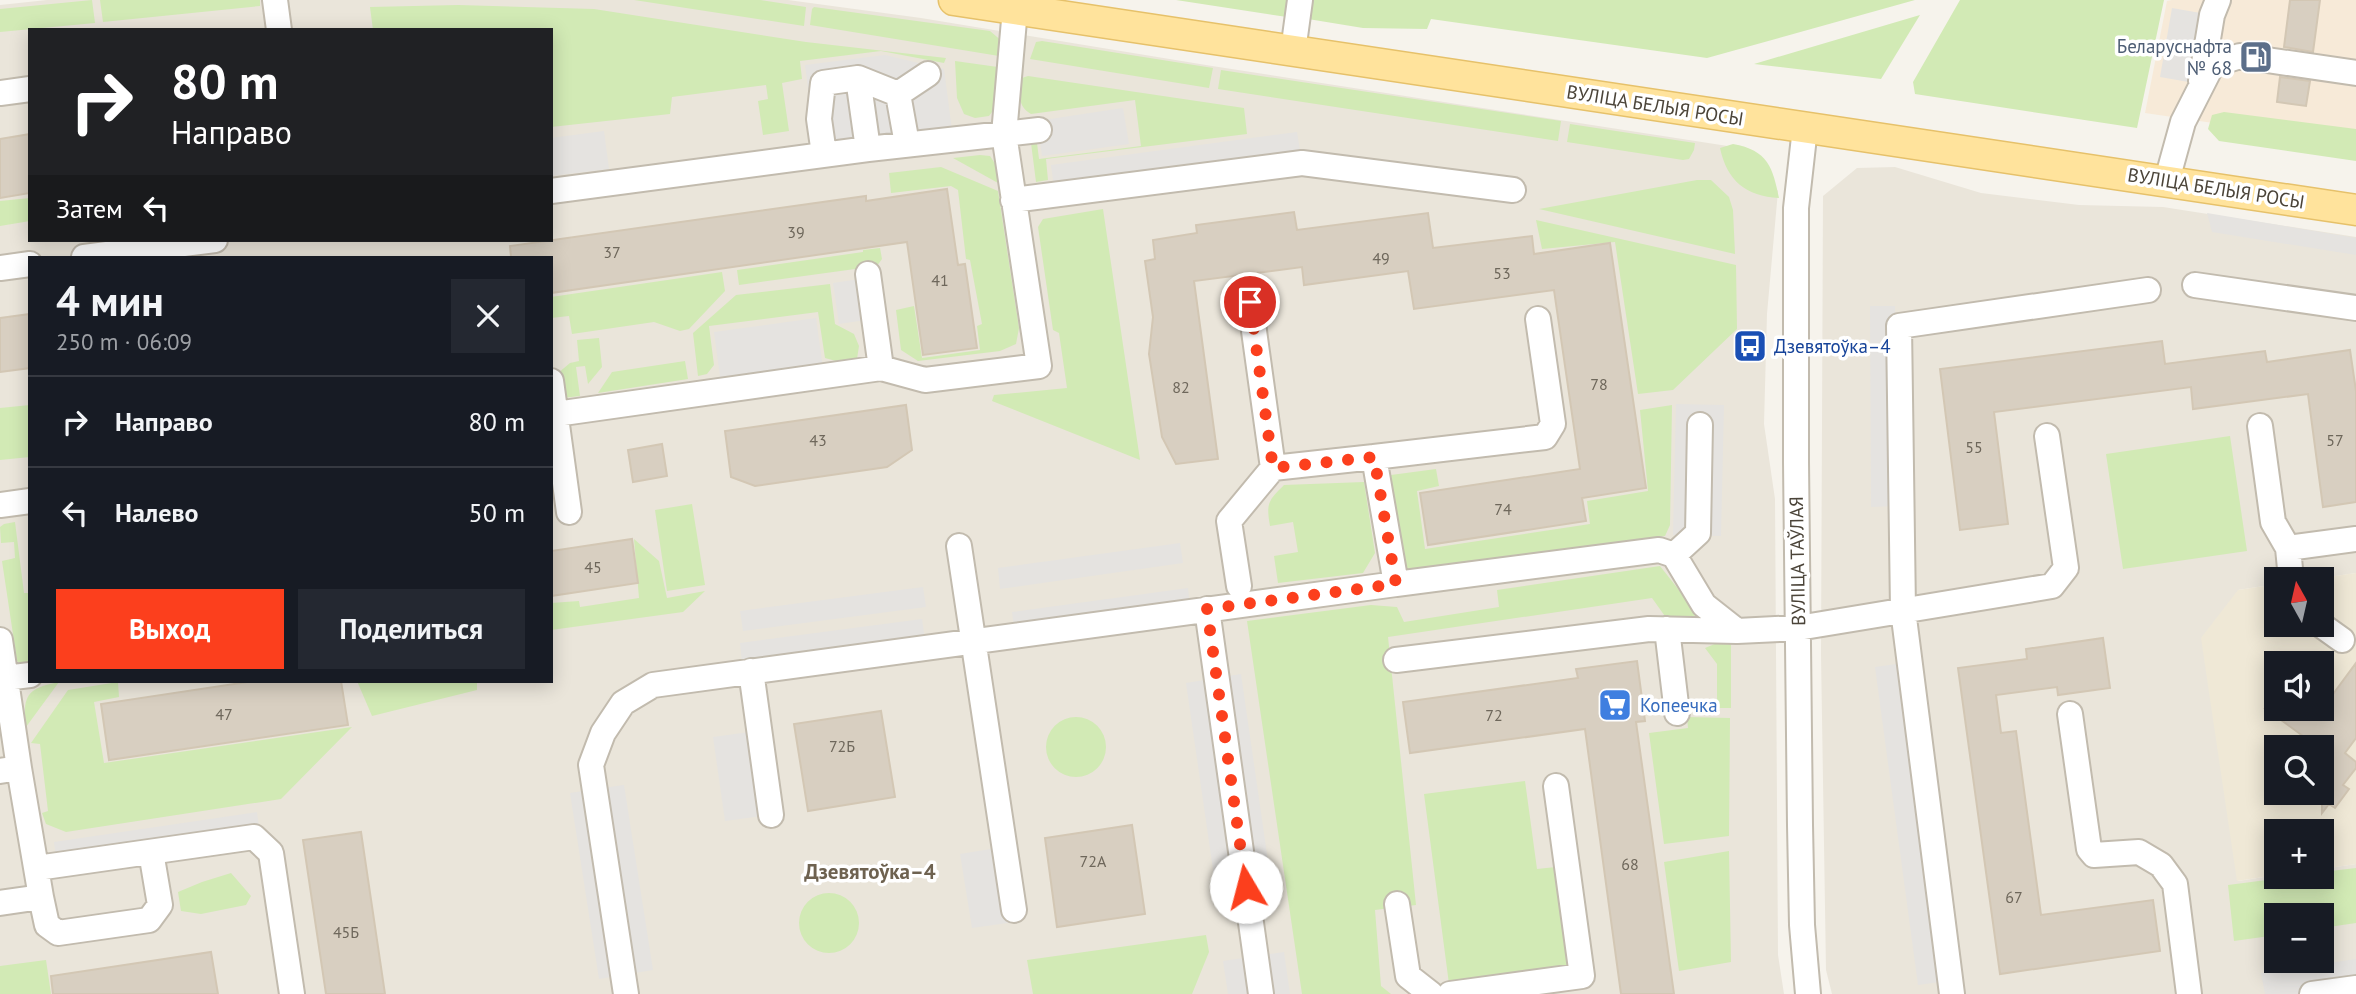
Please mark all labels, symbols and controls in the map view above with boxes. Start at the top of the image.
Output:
place label: Беларуснафта № 68 [2117,34,2232,80]
fuel station icon: Беларуснафта № 68 [2237,38,2275,76]
text: 80 m [171,49,278,113]
icon: right [56,56,147,147]
street label: ВУЛІЦА БЕЛЫЯ РОСЫ [1565,79,1745,131]
text: Направо [171,111,292,153]
street label: ВУЛІЦА БЕЛЫЯ РОСЫ [2126,162,2306,214]
icon: left [137,189,175,227]
text: Затем [56,192,123,225]
house number: 39 [787,222,805,242]
house number: 37 [603,242,621,262]
house number: 49 [1372,248,1390,268]
house number: 53 [1493,263,1511,283]
house number: 41 [931,270,949,290]
pin [1220,272,1280,332]
text: 4 мин [56,273,164,328]
button: close [451,279,525,353]
icon: arrive [1231,283,1269,321]
text: 250 m · 06:09 [56,327,192,356]
bus stop icon: Дзевятоўка–4 [1731,327,1769,365]
place label: Дзевятоўка–4 [1774,334,1891,358]
house number: 78 [1590,374,1608,394]
house number: 82 [1172,377,1190,397]
icon: right [56,403,94,441]
text: Направо [115,405,213,438]
text: 80 m [469,405,525,438]
house number: 43 [809,430,827,450]
house number: 57 [2326,430,2344,450]
house number: 55 [1965,437,1983,457]
icon: left [56,494,94,532]
text: Налево [115,496,199,529]
text: 50 m [469,496,525,529]
street label: ВУЛІЦА ТАЎЛАЯ [1784,496,1810,626]
house number: 74 [1494,499,1512,519]
house number: 45 [584,557,602,577]
north arrow [2264,567,2334,637]
map controls [2264,567,2334,973]
button: Выход [56,589,284,669]
button: Поделиться [298,589,525,669]
button: sound [2264,651,2334,721]
supermarket icon: Копеечка [1596,686,1634,724]
place label: Копеечка [1640,693,1718,717]
house number: 47 [215,704,233,724]
house number: 72 [1485,705,1503,725]
button: search [2264,735,2334,805]
house number: 72Б [829,736,855,756]
button: + [2264,819,2334,889]
position arrow [1209,850,1283,924]
house number: 72А [1080,851,1107,871]
house number: 68 [1621,854,1639,874]
district label: Дзевятоўка–4 [804,858,936,885]
house number: 67 [2005,887,2023,907]
button: − [2264,903,2334,973]
house number: 45Б [333,922,359,942]

